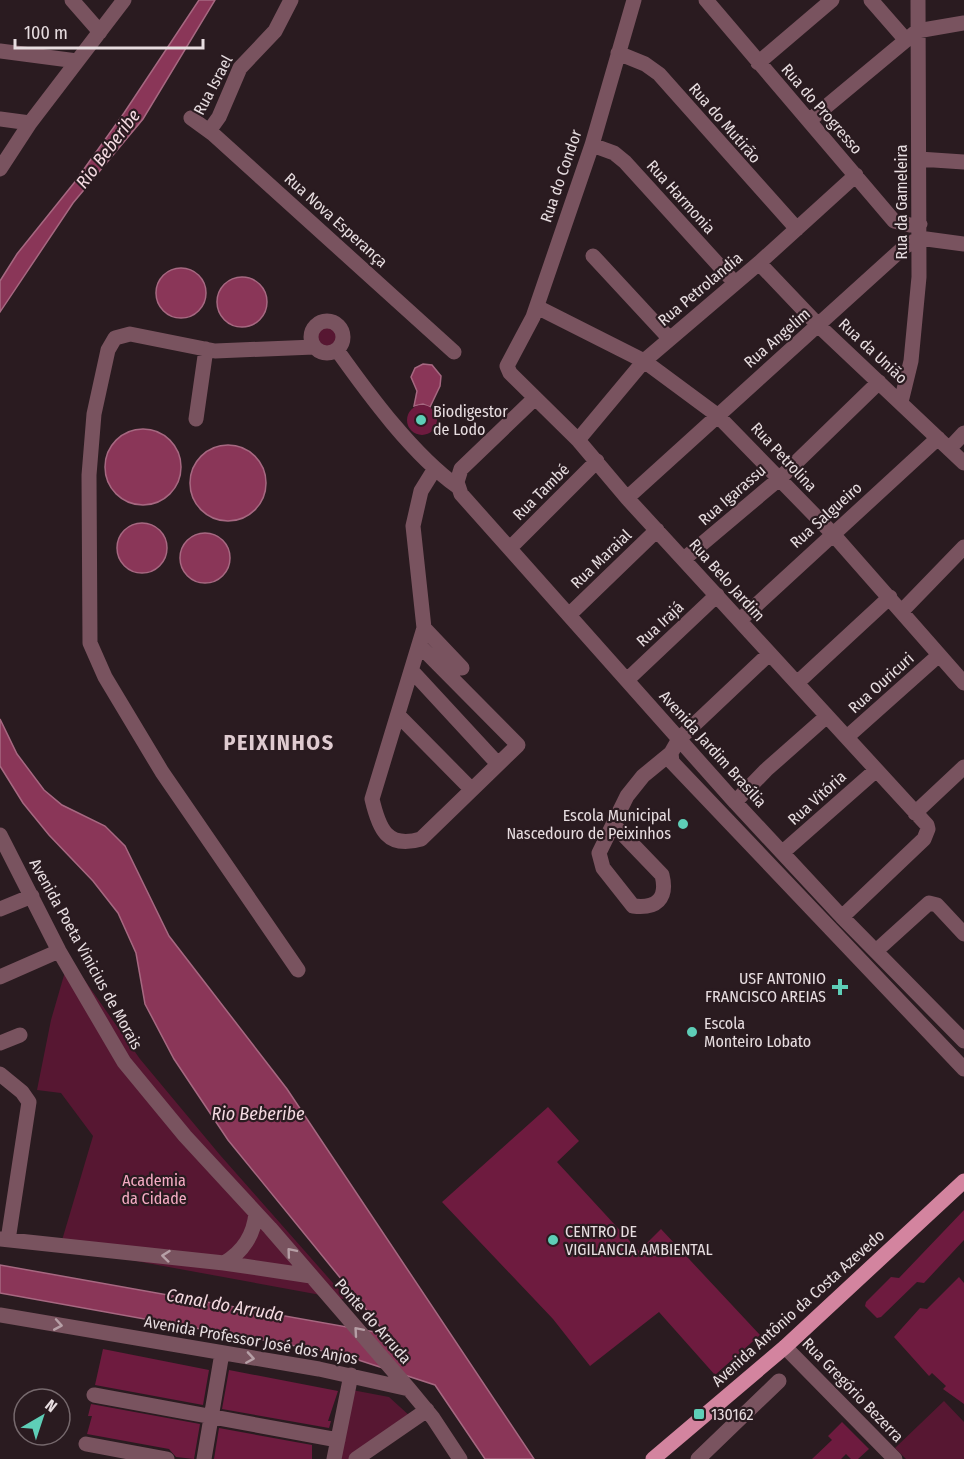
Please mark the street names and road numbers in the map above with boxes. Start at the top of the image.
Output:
street label: Rua Israel [189,52,237,118]
street label: Rua do Progresso [778,60,866,158]
street label: Rua do Mutirão [685,79,765,167]
street label: Rua do Condor [536,127,586,225]
street label: Rua da Gameleira [892,144,911,260]
street label: Rua Harmonia [643,156,719,238]
street label: Rua Nova Esperança [281,169,391,271]
street label: Rua Petrolandia [654,248,746,330]
street label: Rua Angelim [740,304,814,372]
street label: Rua da União [835,314,911,388]
street label: Rua Petrolina [747,418,821,496]
street label: Rua També [509,460,573,524]
street label: Rua Igarassu [695,461,769,529]
street label: Rua Salgueiro [786,478,866,552]
street label: Rua Maraial [567,525,635,593]
street label: Rua Belo Jardim [685,535,769,625]
street label: Rua Irajá [632,597,688,651]
street label: Rua Ouricuri [844,649,918,717]
street label: Avenida Jardim Brasília [656,687,771,811]
street label: Rua Vitória [784,767,850,829]
street label: Avenida Poeta Vinicius de Morais [26,855,147,1053]
street label: Avenida Antônio da Costa Azevedo [708,1226,888,1390]
street label: Ponte do Arruda [331,1275,415,1368]
street label: Avenida Professor José dos Anjos [143,1312,359,1368]
street label: Rua Gregório Bezerra [798,1334,908,1446]

